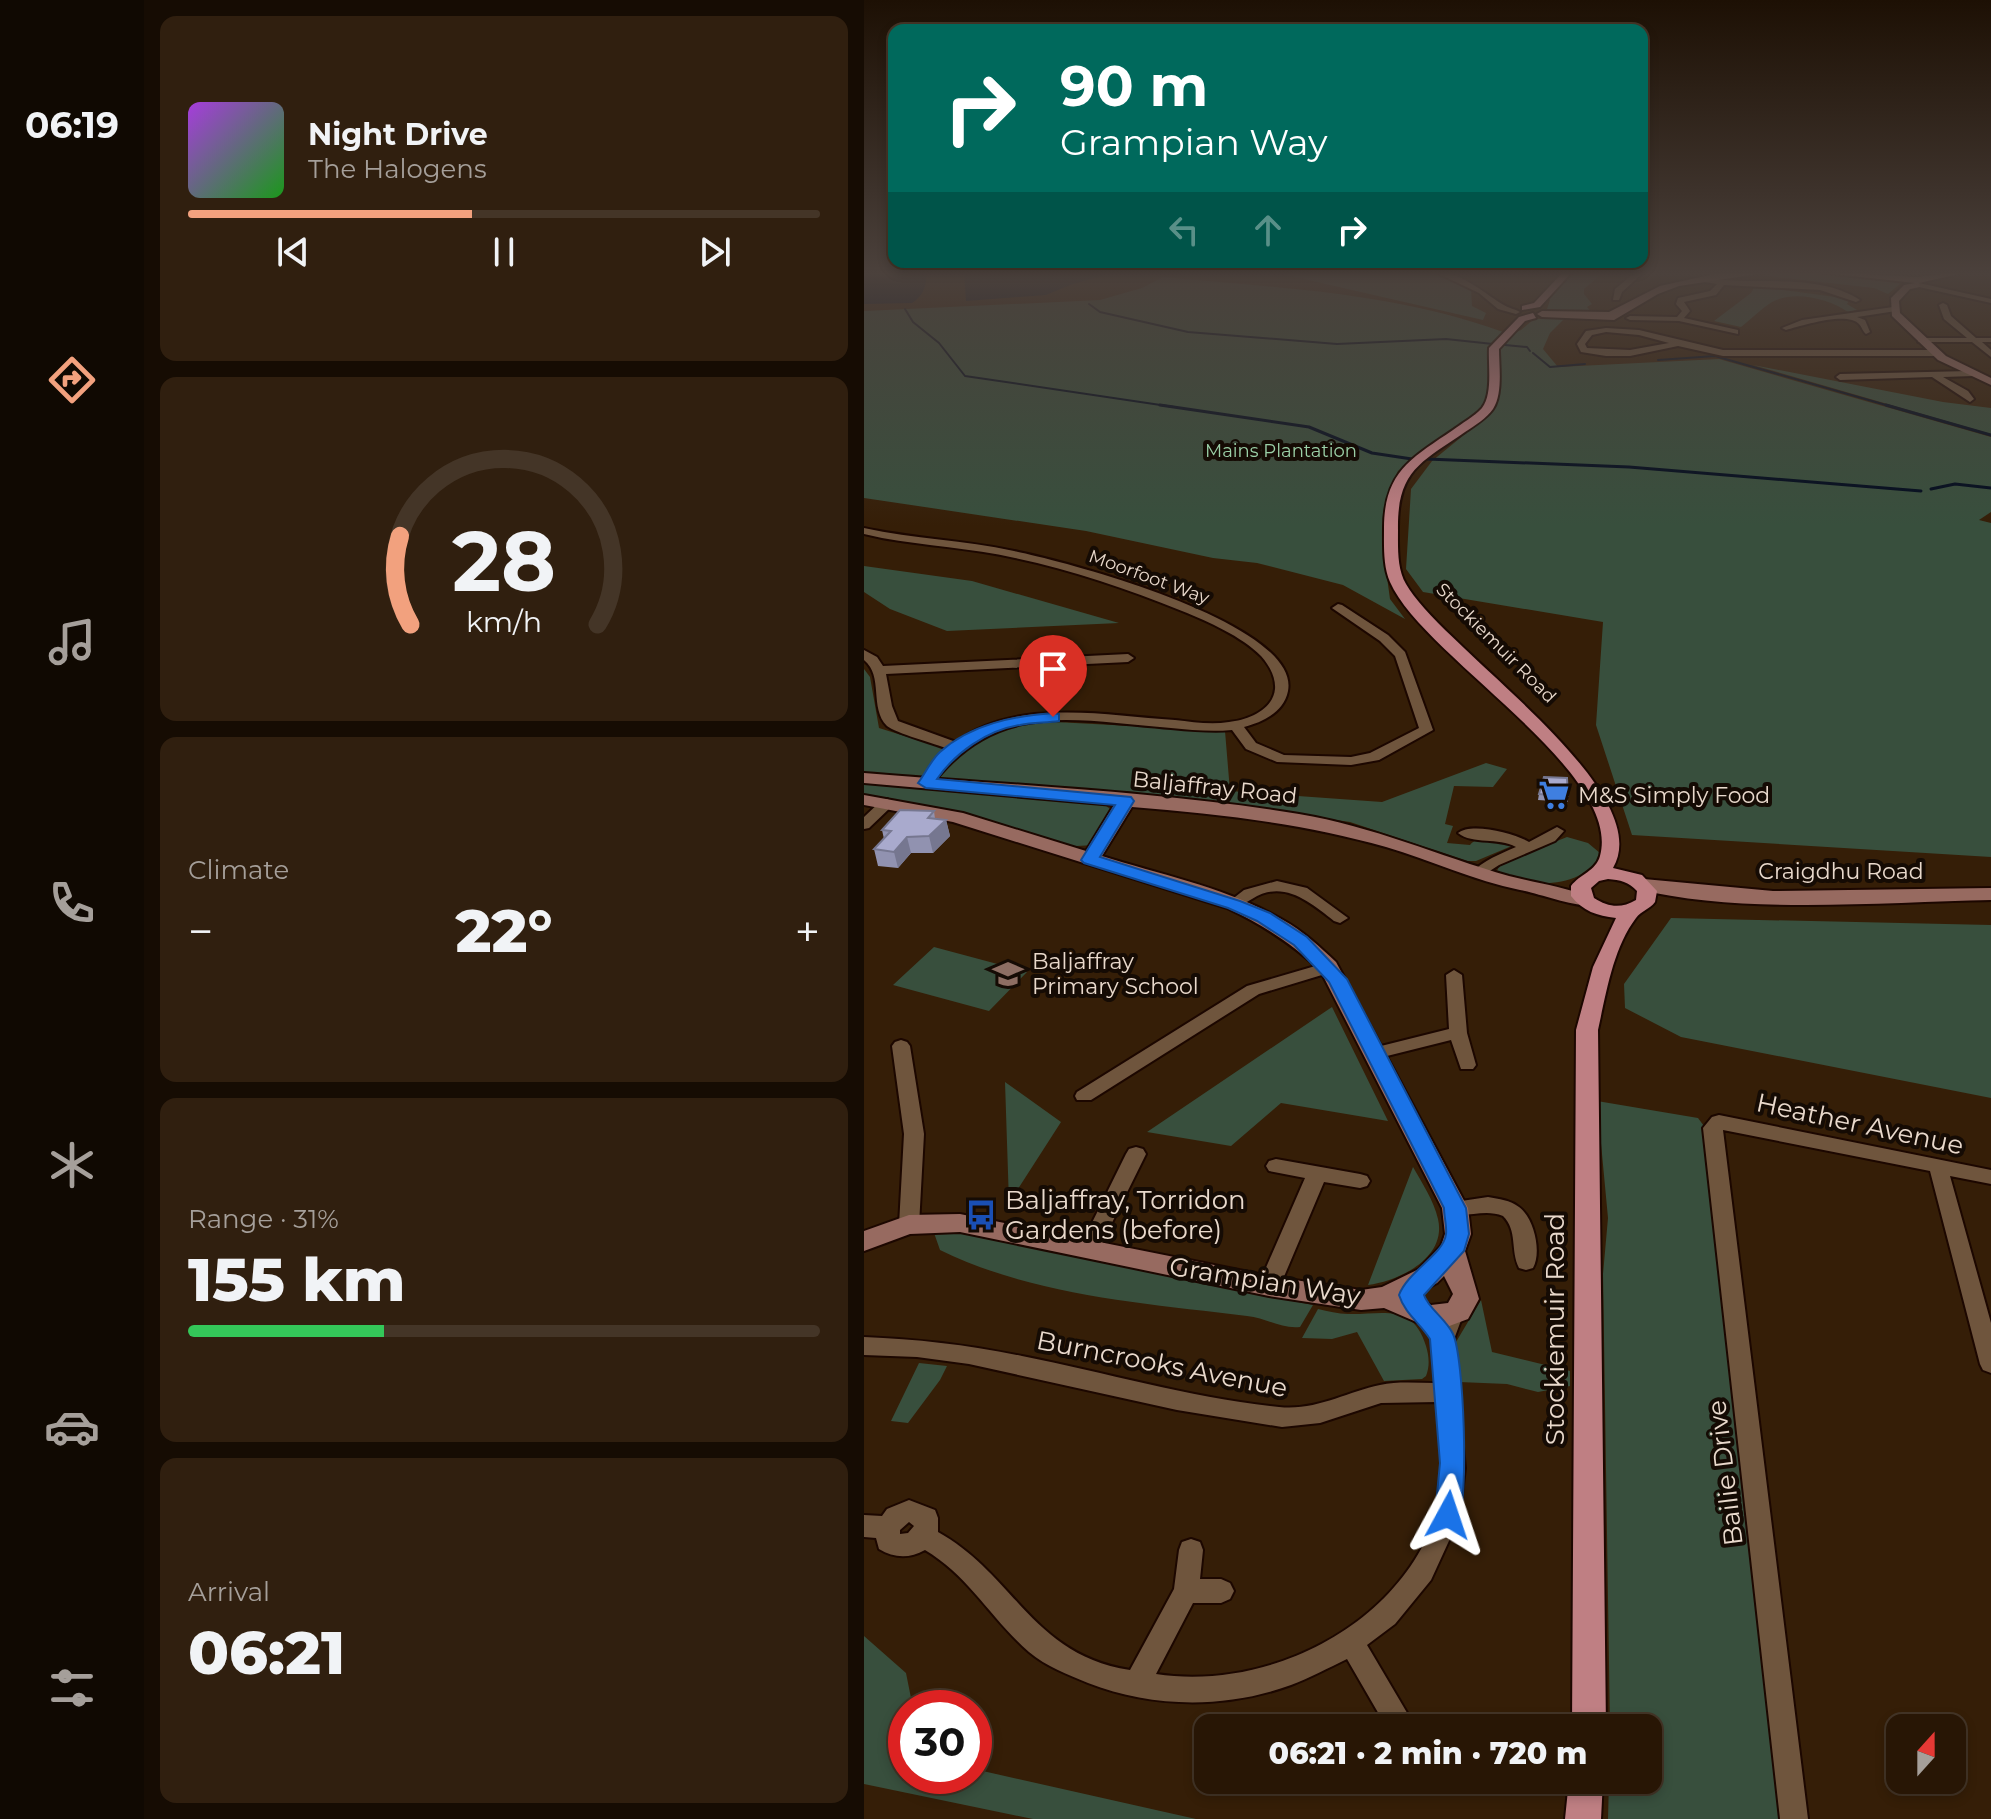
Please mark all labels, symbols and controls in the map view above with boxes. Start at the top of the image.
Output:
text: 90 m [1060,52,1208,120]
icon: right [928,56,1032,160]
text: 06:19 [25,103,119,147]
text: Night Drive [308,116,488,153]
text: Grampian Way [1060,120,1327,164]
text: The Halogens [308,153,487,185]
icon: left [1162,208,1206,252]
icon: ahead [1246,208,1290,252]
icon: right [1330,208,1374,252]
icon: previous [271,230,315,274]
icon: pause [482,230,526,274]
icon: next [693,230,737,274]
icon: directions [44,352,100,408]
park label: Mains Plantation [1205,440,1357,462]
text: 28 [452,509,556,611]
street label: Moorfoot Way [1086,545,1212,609]
street label: Stockiemuir Road [1431,578,1561,708]
text: km/h [466,604,542,639]
icon: music [44,614,100,670]
pin [1019,635,1087,717]
icon: arrive [1031,647,1075,691]
street label: Baljaffray Road [1131,765,1298,810]
supermarket icon: M&S Simply Food [1537,778,1571,812]
place label: M&S Simply Food [1578,782,1770,809]
text: Climate [188,854,289,886]
street label: Craigdhu Road [1758,858,1924,885]
icon: phone [44,875,100,931]
text: 22° [456,894,552,967]
text: − [188,904,213,958]
text: + [795,904,820,958]
place label: Baljaffray Primary School [1032,948,1199,1000]
school or university icon: Baljaffray Primary School [991,957,1025,991]
street label: Heather Avenue [1753,1086,1967,1162]
icon: climate [44,1137,100,1193]
place label: Baljaffray, Torridon Gardens (before) [1005,1184,1246,1246]
bus stop icon: Baljaffray, Torridon Gardens (before) [964,1198,998,1232]
text: Range · 31% [188,1203,339,1235]
street label: Stockiemuir Road [1539,1213,1571,1445]
text: 155 km [188,1243,406,1316]
street label: Grampian Way [1167,1250,1364,1312]
street label: Burncrooks Avenue [1034,1324,1290,1404]
street label: Bailie Drive [1700,1398,1750,1548]
icon: car [44,1399,100,1455]
position arrow [1406,1473,1490,1557]
text: Arrival [188,1576,270,1608]
text: 06:21 [188,1616,345,1689]
icon: filters [44,1660,100,1716]
speed limit sign: 30 [888,1690,992,1794]
north arrow [1886,1714,1966,1794]
map controls [1886,1714,1966,1794]
text: 06:21 · 2 min · 720 m [1269,1735,1587,1772]

